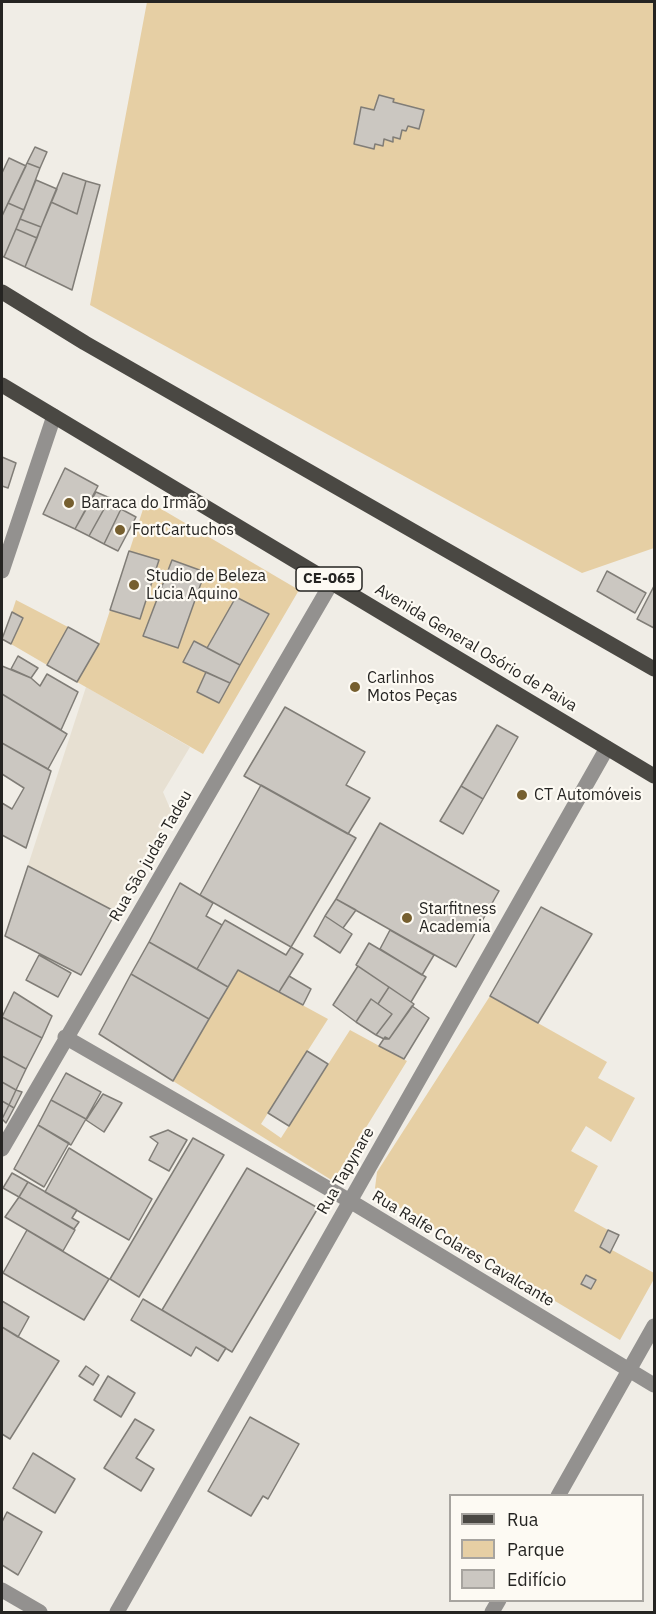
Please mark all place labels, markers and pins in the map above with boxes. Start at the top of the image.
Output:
place label: Barraca do Irmão [81,493,206,513]
marker: Barraca do Irmão [62,496,76,510]
place label: FortCartuchos [132,520,234,540]
marker: FortCartuchos [113,523,127,537]
place label: Studio de Beleza Lúcia Aquino [146,566,266,604]
marker: Studio de Beleza Lúcia Aquino [127,578,141,592]
place label: Carlinhos Motos Peças [367,668,458,706]
marker: Carlinhos Motos Peças [348,680,362,694]
place label: CT Automóveis [534,785,642,805]
marker: CT Automóveis [515,788,529,802]
place label: Starfitness Academia [419,899,496,937]
marker: Starfitness Academia [400,911,414,925]

